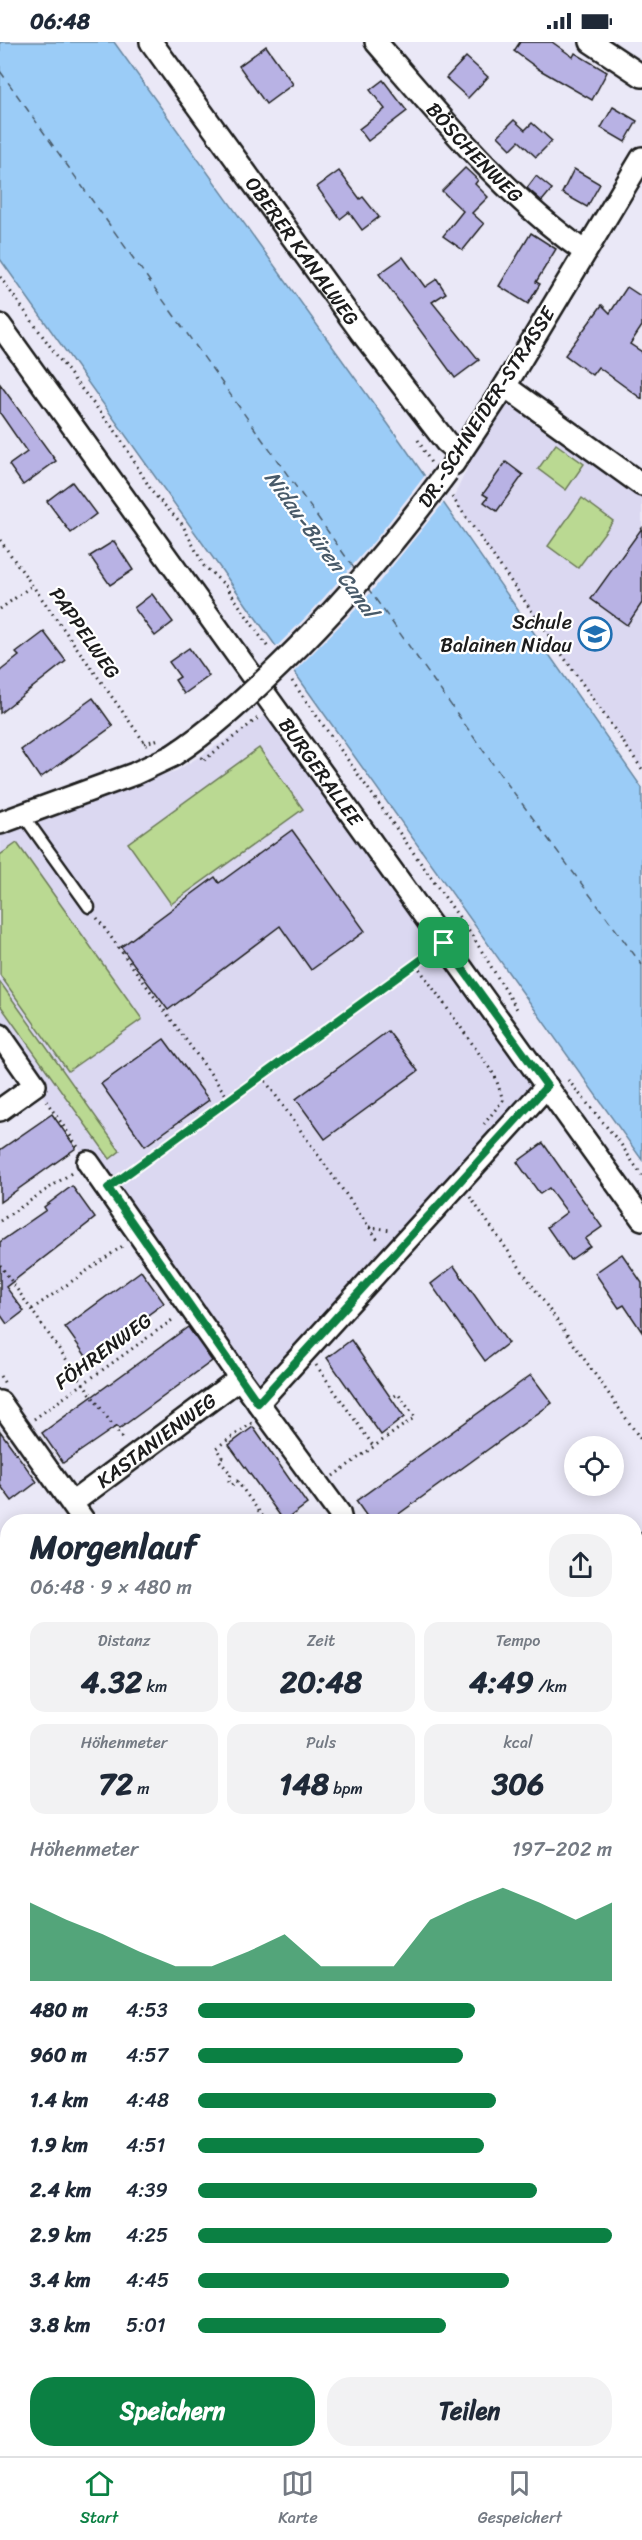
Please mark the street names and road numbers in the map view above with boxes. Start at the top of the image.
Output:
street label: BÖSCHENWEG [417,94,532,212]
street label: OBERER KANALWEG [236,169,368,333]
street label: DR.-SCHNEIDER-STRASSE [408,298,566,515]
street label: PAPPELWEG [40,580,129,687]
street label: BURGERALLEE [269,710,373,836]
street label: FÖHRENWEG [47,1304,160,1399]
street label: KASTANIENWEG [89,1384,225,1497]

